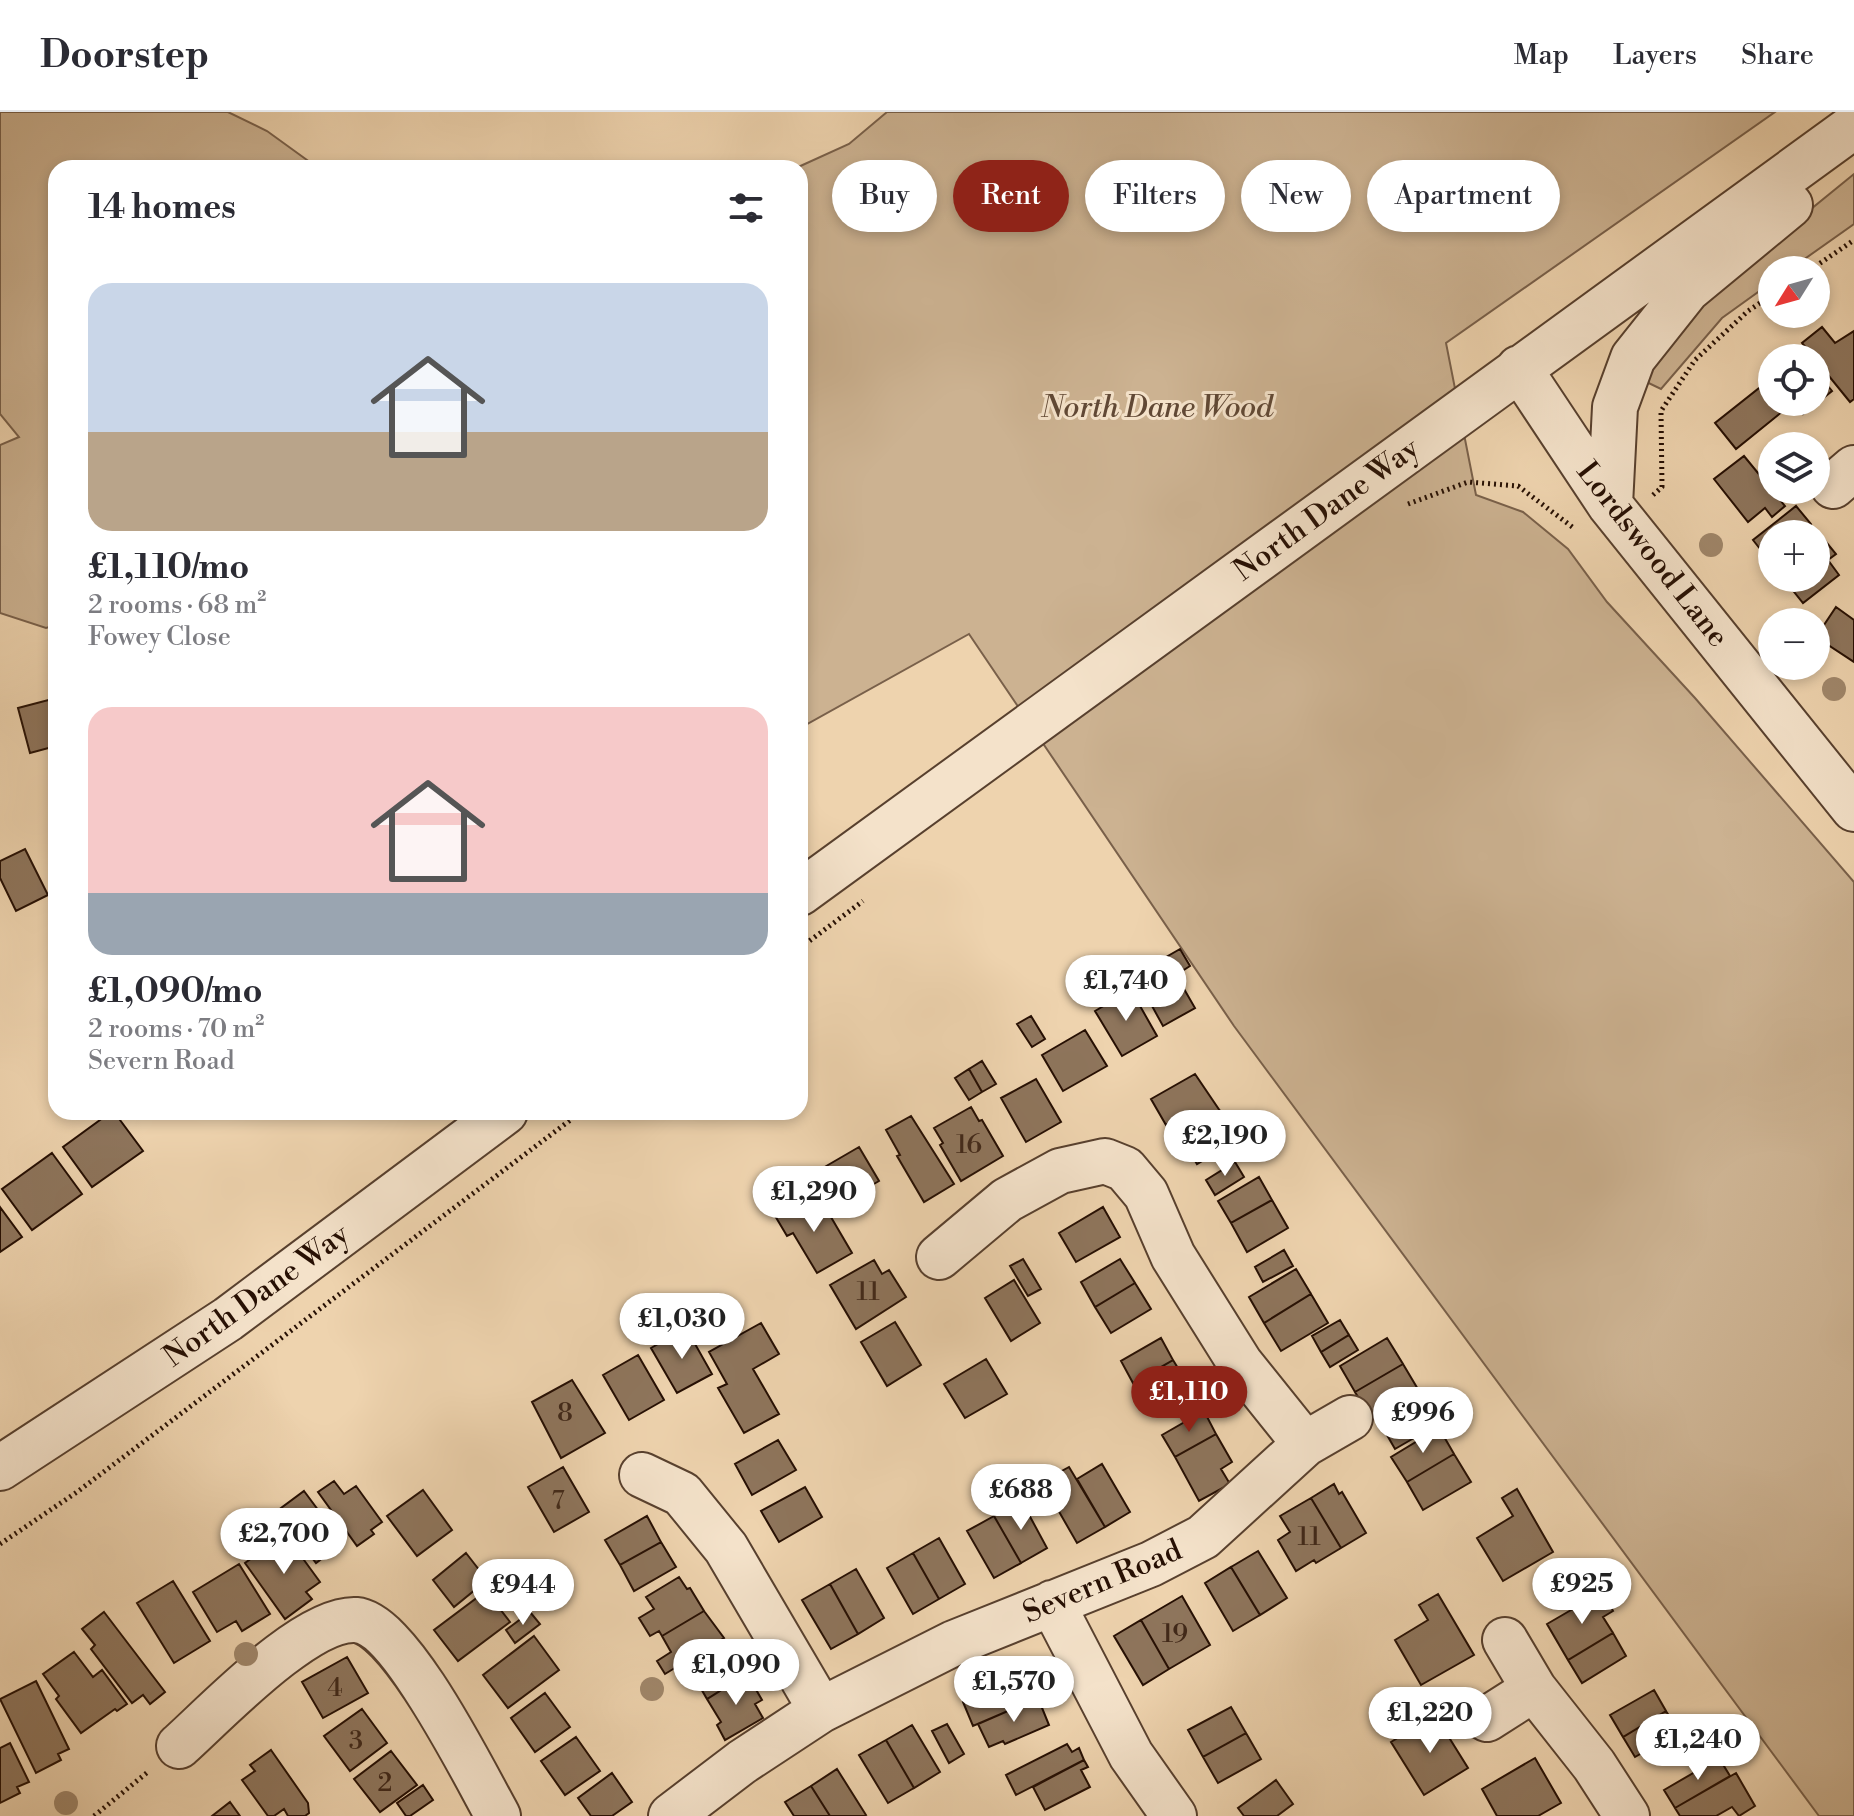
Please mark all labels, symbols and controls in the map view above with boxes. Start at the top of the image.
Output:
text: Doorstep [40,32,209,79]
text: Map [1514,38,1569,73]
text: Layers [1613,38,1697,73]
text: Share [1741,38,1814,73]
chip: Buy [832,160,937,232]
chip: Rent [953,160,1069,232]
chip: Filters [1085,160,1225,232]
chip: New [1241,160,1351,232]
chip: Apartment [1367,160,1560,232]
icon: filters [724,186,768,230]
text: 14 homes [88,187,236,229]
north arrow [1758,256,1830,328]
map controls [1758,256,1830,680]
icon: home [356,335,500,479]
button: locate [1758,344,1830,416]
park label: North Dane Wood [1040,389,1274,427]
street label: North Dane Way [1226,429,1427,590]
button: layers [1758,432,1830,504]
street label: Lordswood Lane [1568,454,1737,655]
button: + [1758,520,1830,592]
text: £1,110/mo [88,547,249,589]
text: 2 rooms · 68 m² [88,589,266,621]
button: − [1758,608,1830,680]
text: Fowey Close [88,621,231,653]
icon: home [356,759,500,903]
pin: £1,740 [1061,955,1191,1023]
text: £1,740 [1083,965,1169,997]
text: £1,090/mo [88,971,263,1013]
text: 2 rooms · 70 m² [88,1013,264,1045]
text: Severn Road [88,1045,234,1077]
pin: £2,190 [1160,1110,1290,1178]
text: £2,190 [1182,1120,1268,1152]
house number: 16 [956,1129,982,1161]
pin: £1,290 [749,1166,879,1234]
text: £1,290 [771,1176,857,1208]
street label: North Dane Way [156,1215,357,1376]
house number: 11 [856,1276,880,1308]
pin: £1,030 [617,1293,747,1361]
text: £1,030 [638,1303,726,1335]
pin: £1,110 [1124,1366,1254,1434]
text: £1,110 [1149,1376,1229,1408]
pin: £996 [1376,1387,1470,1455]
house number: 8 [557,1397,573,1429]
text: £996 [1391,1397,1455,1429]
pin: £688 [974,1464,1068,1532]
text: £688 [989,1474,1053,1506]
house number: 7 [551,1485,565,1517]
pin: £2,700 [219,1508,349,1576]
text: £2,700 [238,1518,330,1550]
house number: 11 [1297,1521,1321,1553]
street label: Severn Road [1017,1531,1188,1632]
pin: £925 [1535,1558,1629,1626]
pin: £944 [476,1559,570,1627]
text: £925 [1550,1568,1614,1600]
text: £944 [490,1569,556,1601]
house number: 19 [1162,1618,1188,1650]
pin: £1,090 [671,1639,801,1707]
text: £1,090 [691,1649,781,1681]
pin: £1,570 [949,1656,1079,1724]
text: £1,570 [972,1666,1056,1698]
house number: 4 [327,1672,343,1704]
pin: £1,220 [1365,1687,1495,1755]
text: £1,220 [1387,1697,1473,1729]
pin: £1,240 [1633,1714,1763,1782]
text: £1,240 [1654,1724,1742,1756]
house number: 3 [349,1725,363,1757]
house number: 2 [378,1767,392,1799]

